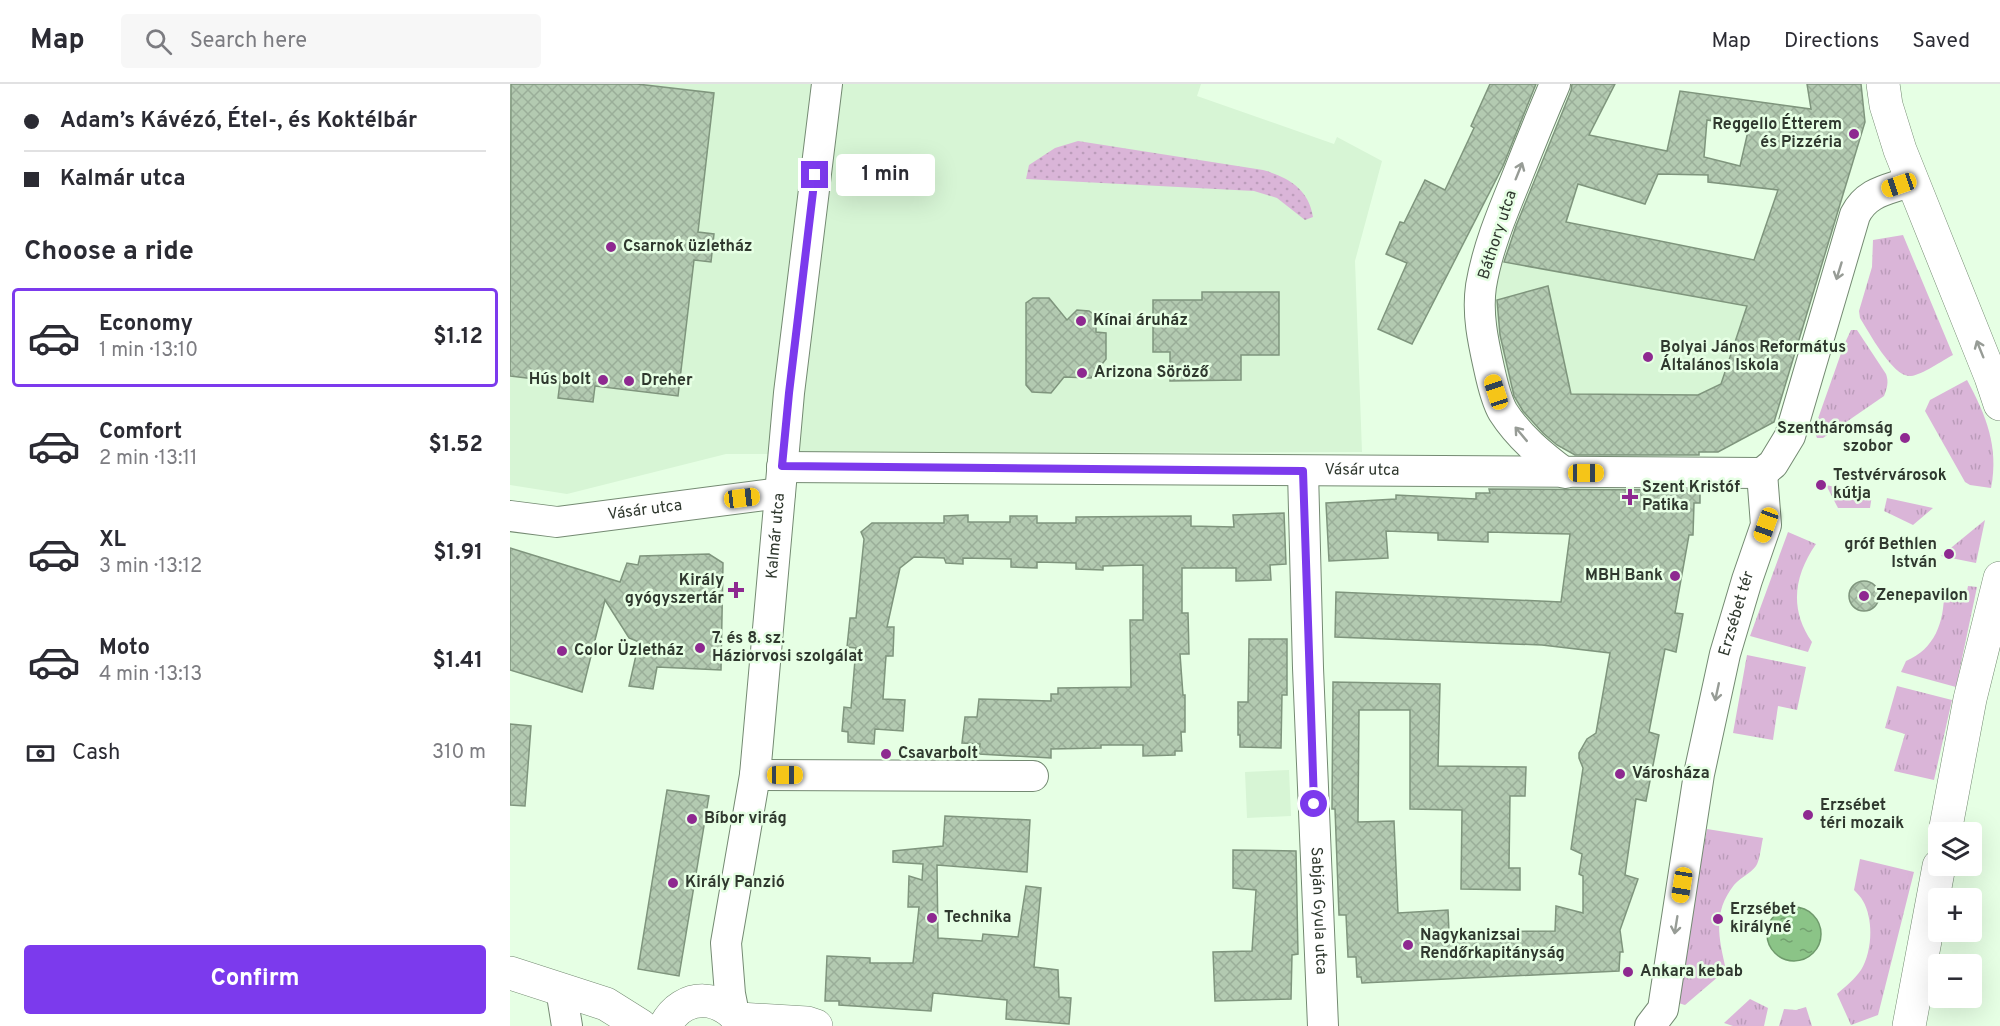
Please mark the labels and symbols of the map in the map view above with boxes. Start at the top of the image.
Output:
place label: Reggello Étterem és Pizzéria [1712,113,1842,153]
marker: Reggello Étterem és Pizzéria [1847,127,1861,141]
callout: 1 min [836,154,935,196]
route end [801,161,828,188]
one-way arrow [1514,162,1525,181]
car [1879,171,1919,199]
street label: Báthory utca [1474,188,1522,282]
place label: Csarnok üzletház [623,237,753,257]
marker: Csarnok üzletház [604,240,618,254]
one-way arrow [1833,261,1844,280]
place label: Kínai áruház [1093,311,1188,331]
marker: Kínai áruház [1074,314,1088,328]
place label: Bolyai János Református Általános Iskola [1660,338,1846,376]
one-way arrow [1974,341,1985,359]
marker: Bolyai János Református Általános Iskola [1641,350,1655,364]
place label: Arizona Söröző [1094,363,1209,383]
marker: Arizona Söröző [1075,366,1089,380]
place label: Hús bolt [529,370,591,390]
place label: Dreher [641,371,693,391]
car [1482,372,1510,412]
marker: Hús bolt [596,373,610,387]
marker: Dreher [622,374,636,388]
place label: Szentháromság szobor [1777,419,1893,457]
one-way arrow [1514,427,1528,442]
marker: Szentháromság szobor [1898,431,1912,445]
street label: Vásár utca [1325,460,1399,481]
car [1568,464,1604,482]
place label: Testvérvárosok kútja [1833,466,1947,504]
place label: Szent Kristóf Patika [1642,478,1740,516]
marker: Testvérvárosok kútja [1814,478,1828,492]
car [723,487,761,509]
marker: Szent Kristóf Patika [1623,490,1637,504]
street label: Kalmár utca [762,492,790,580]
street label: Vásár utca [606,496,683,525]
car [1751,505,1781,545]
place label: gróf Bethlen István [1844,535,1937,573]
marker: gróf Bethlen István [1942,547,1956,561]
place label: MBH Bank [1585,566,1663,586]
street label: Erzsébet tér [1715,568,1759,659]
marker: MBH Bank [1668,569,1682,583]
place label: Király gyógyszertár [625,571,724,609]
marker: Király gyógyszertár [729,583,743,597]
place label: Zenepavilon [1876,586,1968,606]
marker: Zenepavilon [1857,589,1871,603]
place label: 7. és 8. sz. Háziorvosi szolgálat [712,629,863,667]
place label: Color Üzletház [574,639,684,661]
marker: 7. és 8. sz. Háziorvosi szolgálat [693,641,707,655]
marker: Color Üzletház [555,644,569,658]
one-way arrow [1711,681,1722,701]
place label: Csavarbolt [898,744,978,764]
marker: Csavarbolt [879,747,893,761]
place label: Városháza [1632,764,1710,784]
car [767,766,803,784]
marker: Városháza [1613,767,1627,781]
route start [1300,790,1327,817]
place label: Erzsébet téri mozaik [1820,796,1904,834]
marker: Erzsébet téri mozaik [1801,808,1815,822]
place label: Bíbor virág [704,809,787,829]
marker: Bíbor virág [685,812,699,826]
street label: Sabján Gyula utca [1305,846,1331,975]
car [1670,866,1694,904]
place label: Király Panzió [685,873,785,893]
marker: Király Panzió [666,876,680,890]
place label: Erzsébet királyné [1730,900,1796,938]
place label: Technika [944,908,1011,928]
marker: Technika [925,911,939,925]
marker: Erzsébet királyné [1711,912,1725,926]
one-way arrow [1670,915,1681,934]
place label: Nagykanizsai Rendőrkapitányság [1420,926,1565,964]
marker: Nagykanizsai Rendőrkapitányság [1401,938,1415,952]
place label: Ankara kebab [1640,962,1743,982]
marker: Ankara kebab [1621,965,1635,979]

